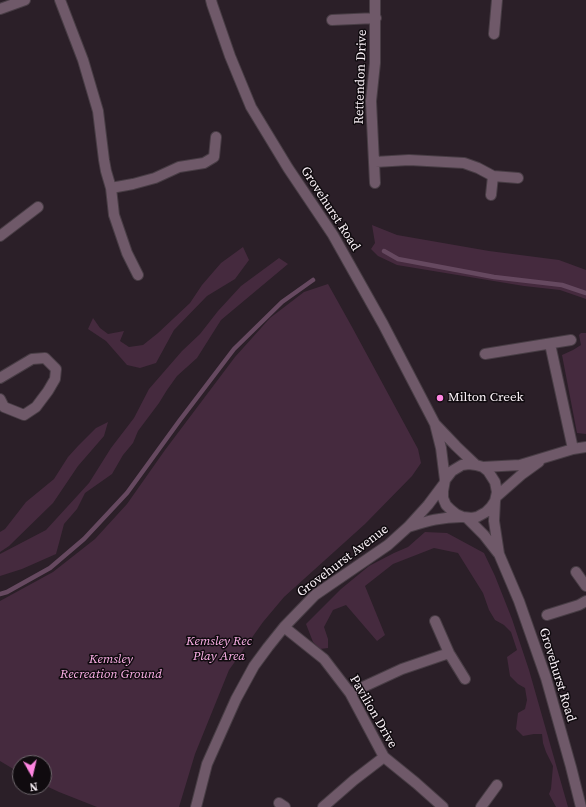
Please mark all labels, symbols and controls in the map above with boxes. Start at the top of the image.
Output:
street label: Rettendon Drive [352,29,370,125]
street label: Grovehurst Road [297,164,363,254]
place label: Milton Creek [448,390,524,406]
marker: Milton Creek [435,393,445,403]
street label: Grovehurst Avenue [294,522,392,600]
street label: Grovehurst Road [535,626,579,724]
park label: Kemsley Rec Play Area [186,634,252,665]
park label: Kemsley Recreation Ground [60,652,162,683]
street label: Pavilion Drive [346,673,400,751]
north arrow [12,755,52,795]
text: N [29,778,39,794]

